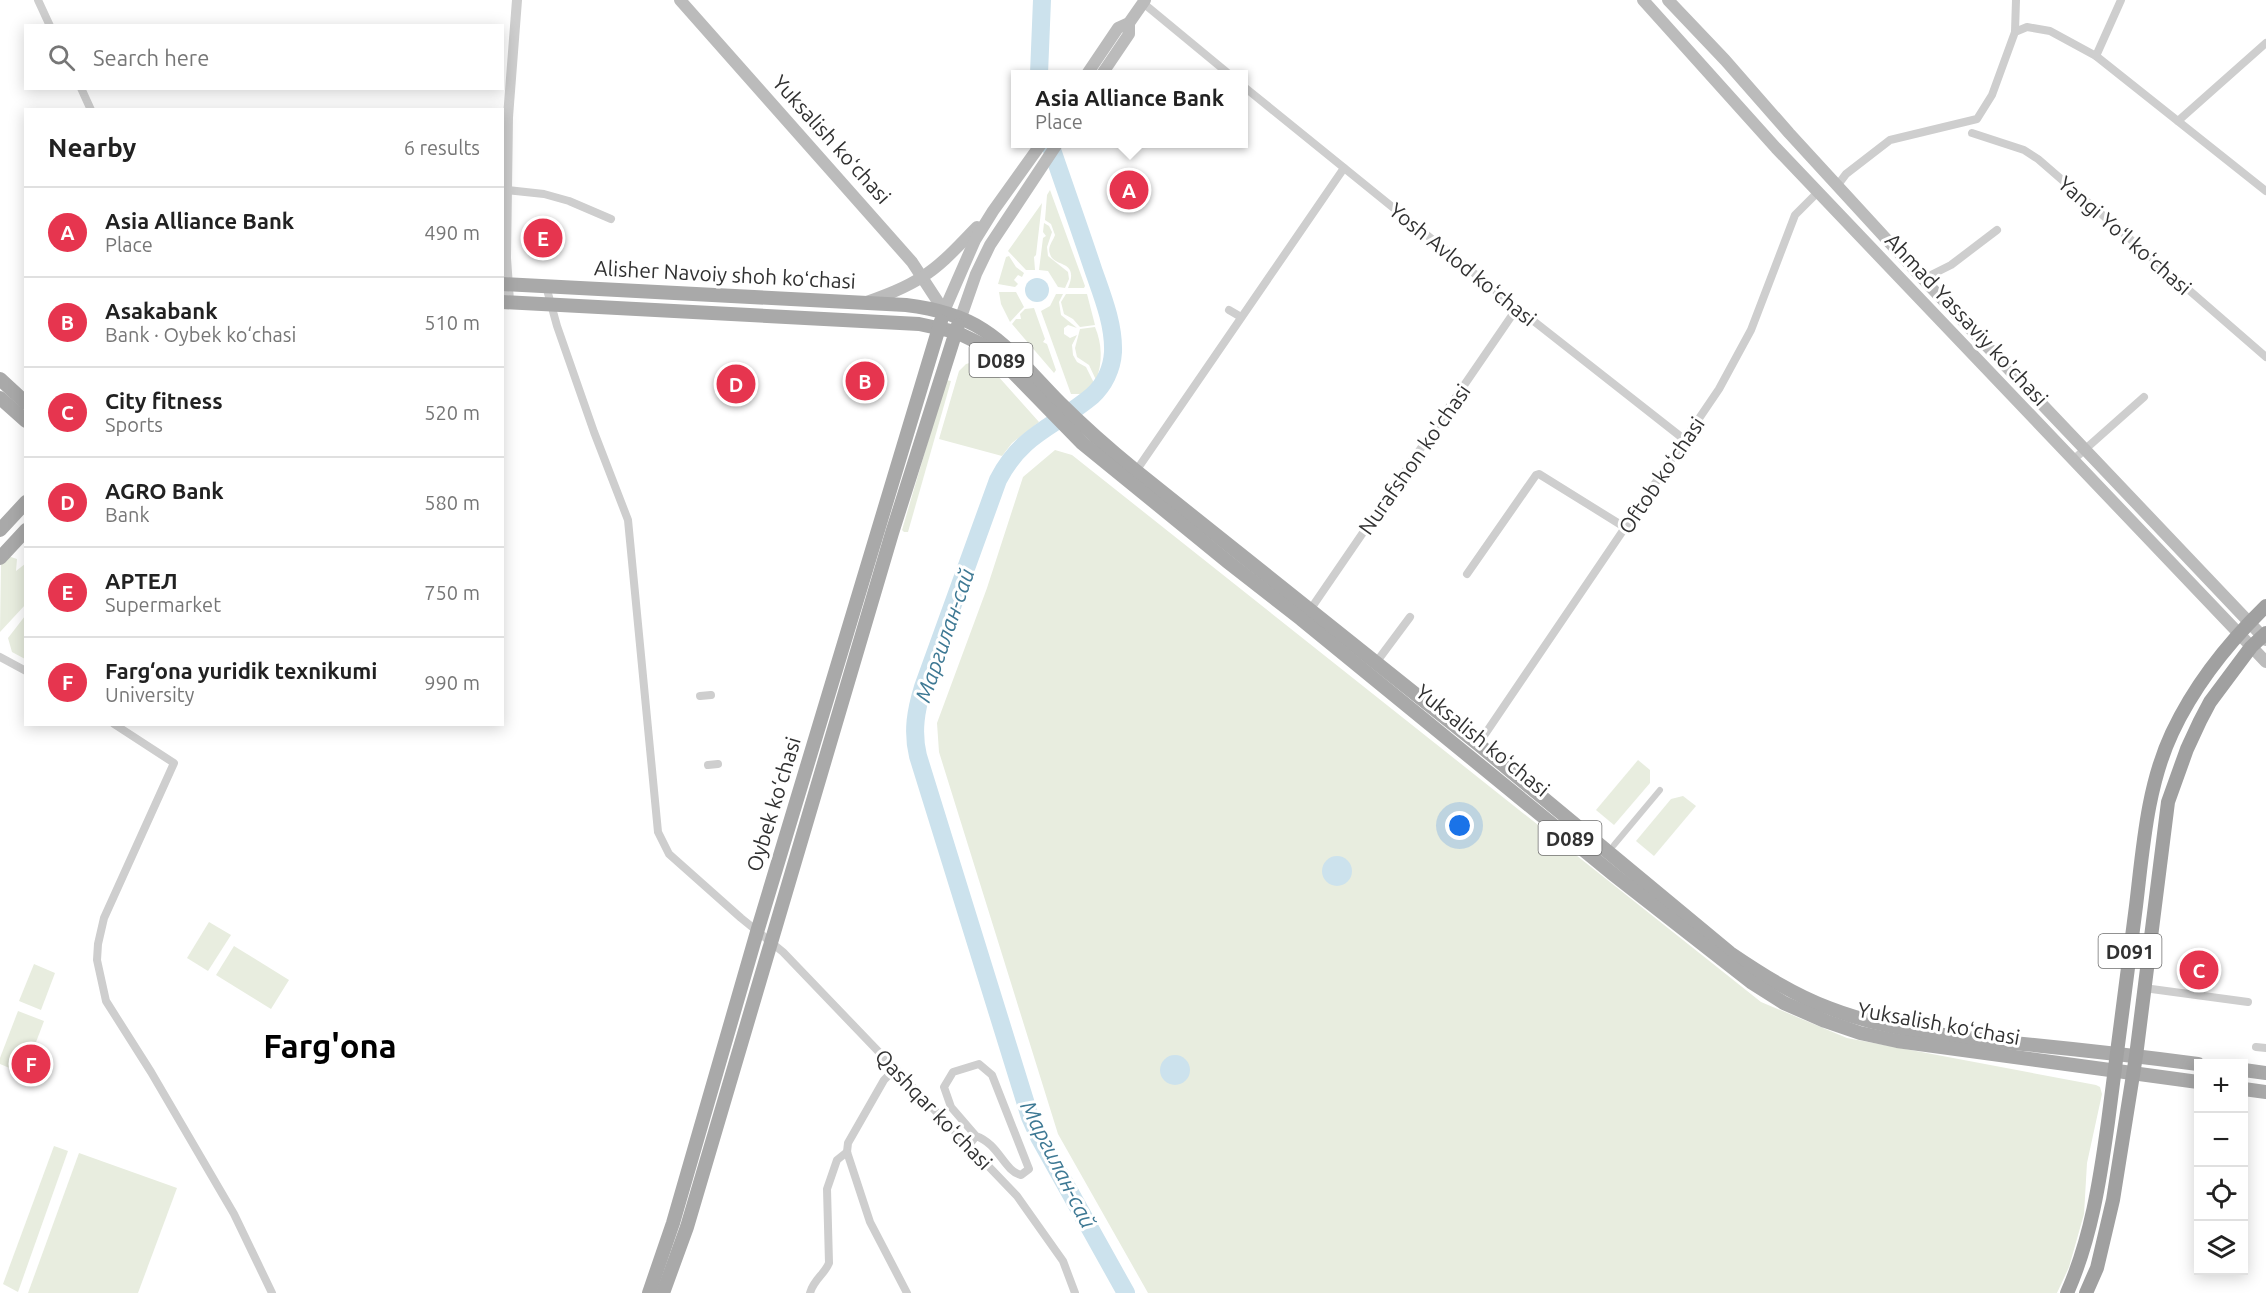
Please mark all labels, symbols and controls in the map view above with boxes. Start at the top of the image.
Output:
search box [24,24,504,90]
icon: search [45,41,78,74]
text: Search here [93,45,209,70]
street label: Yuksalish koʻchasi [768,70,896,208]
popup [1011,70,1248,148]
text: Asia Alliance Bank [1035,85,1224,110]
text: Place [1035,110,1083,133]
text: Nearby [48,133,136,162]
text: 6 results [404,136,480,159]
pin: A [1110,168,1148,213]
street label: Yangi Yoʻl koʻchasi [2054,171,2196,299]
street label: Yosh Avlod koʻchasi [1385,197,1541,331]
text: Asia Alliance Bank [105,208,294,233]
pin: E [524,216,562,260]
text: A [60,221,75,244]
text: 490 m [424,221,480,244]
street label: Ahmad Yassaviy ko'chasi [1881,228,2053,410]
text: Place [105,233,153,256]
street label: Alisher Navoiy shoh koʻchasi [594,255,856,293]
text: Asakabank [105,298,218,323]
text: B [61,311,74,334]
text: 510 m [424,311,480,334]
text: Bank · Oybek ko‘chasi [105,323,296,346]
road number: D089 [970,343,1032,377]
pin: B [846,358,884,404]
pin: D [716,362,756,406]
street label: Nurafshon ko'chasi [1353,379,1475,539]
text: City fitness [105,388,223,413]
text: C [61,401,74,424]
text: 520 m [424,401,480,424]
street label: Oftob koʻchasi [1613,412,1709,538]
text: Sports [105,413,163,436]
text: AGRO Bank [105,478,224,503]
text: D [60,491,75,514]
text: 580 m [424,491,480,514]
text: Bank [105,503,150,526]
water label: Маргилан-сай [909,565,979,705]
text: АРТЕЛ [105,568,178,593]
text: E [62,581,73,604]
text: 750 m [424,581,480,604]
text: Supermarket [105,593,221,616]
text: Farg‘ona yuridik texnikumi [105,658,377,683]
text: F [62,671,73,694]
text: 990 m [424,671,480,694]
street label: Yuksalish koʻchasi [1411,679,1555,801]
text: University [105,683,194,706]
street label: Oybek ko‘chasi [741,734,805,874]
your location [1445,811,1474,840]
road number: D089 [1538,821,1602,855]
road number: D091 [2098,934,2162,968]
pin: C [2180,948,2218,992]
street label: Yuksalish koʻchasi [1856,997,2022,1049]
district label: Farg'ona [263,1027,397,1064]
pin: F [12,1042,51,1086]
street label: Qashqar koʻchasi [871,1044,997,1174]
map controls [2194,1059,2248,1275]
button: + [2194,1059,2248,1113]
water label: Маргилан-сай [1016,1096,1102,1232]
button: − [2194,1113,2248,1167]
button: locate [2194,1167,2248,1221]
button: layers [2194,1221,2248,1275]

